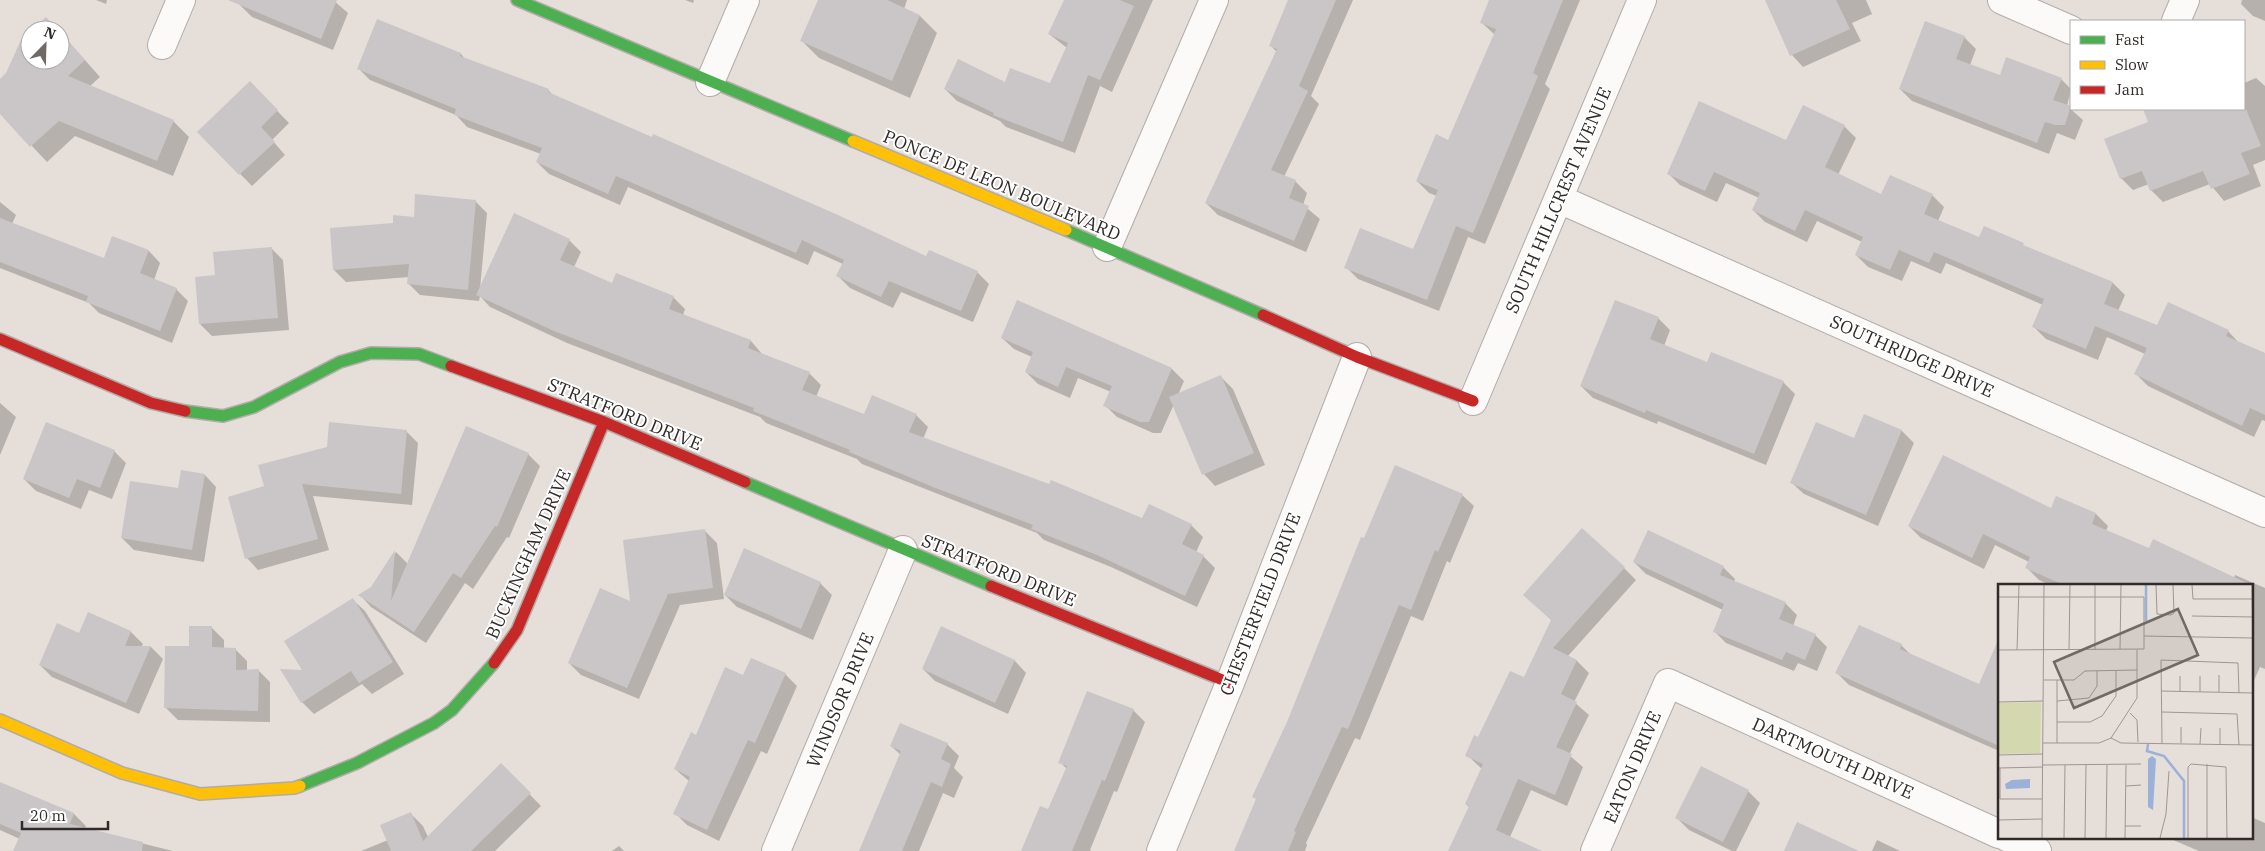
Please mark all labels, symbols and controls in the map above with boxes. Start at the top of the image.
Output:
north arrow [20,20,70,70]
legend [2070,20,2245,110]
text: N [41,23,59,43]
text: Fast [2115,30,2145,49]
text: Slow [2115,55,2149,74]
text: Jam [2115,80,2144,99]
street label: SOUTH HILLCREST AVENUE [1500,83,1616,317]
street label: PONCE DE LEON BOULEVARD [880,124,1124,246]
street label: SOUTHRIDGE DRIVE [1826,309,1998,403]
street label: STRATFORD DRIVE [544,372,706,456]
street label: BUCKINGHAM DRIVE [480,465,576,643]
street label: CHESTERFIELD DRIVE [1214,509,1306,699]
street label: STRATFORD DRIVE [918,528,1080,612]
inset map [1998,584,2252,838]
street label: WINDSOR DRIVE [801,629,879,771]
street label: EATON DRIVE [1598,707,1666,827]
street label: DARTMOUTH DRIVE [1749,712,1917,804]
scale bar [22,798,109,830]
text: 20 m [30,806,66,825]

